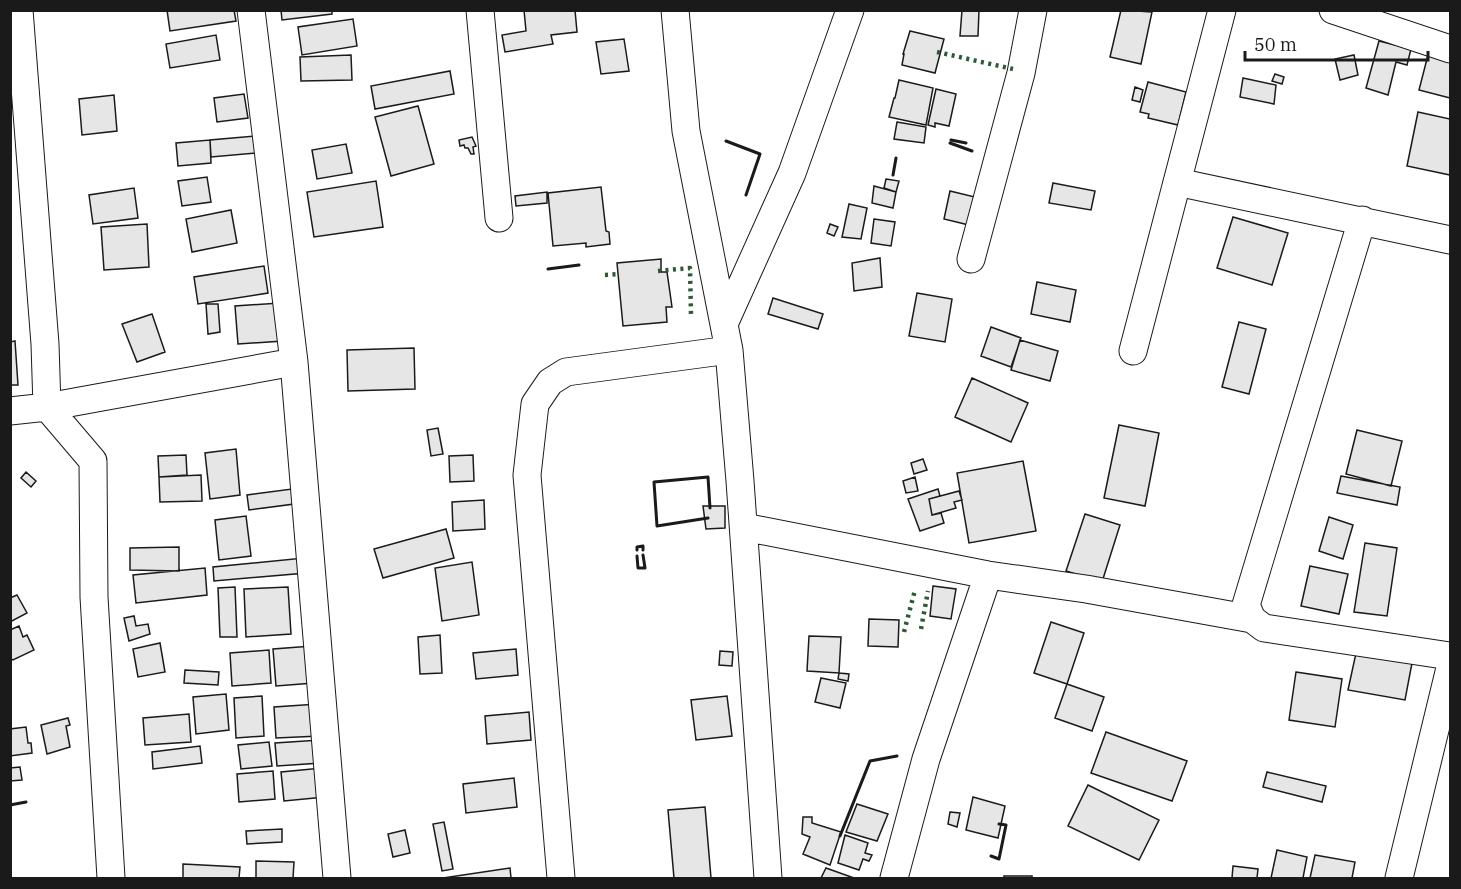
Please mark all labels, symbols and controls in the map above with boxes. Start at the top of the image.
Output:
scale bar [1245,24,1428,62]
text: 50 m [1254,33,1297,56]

